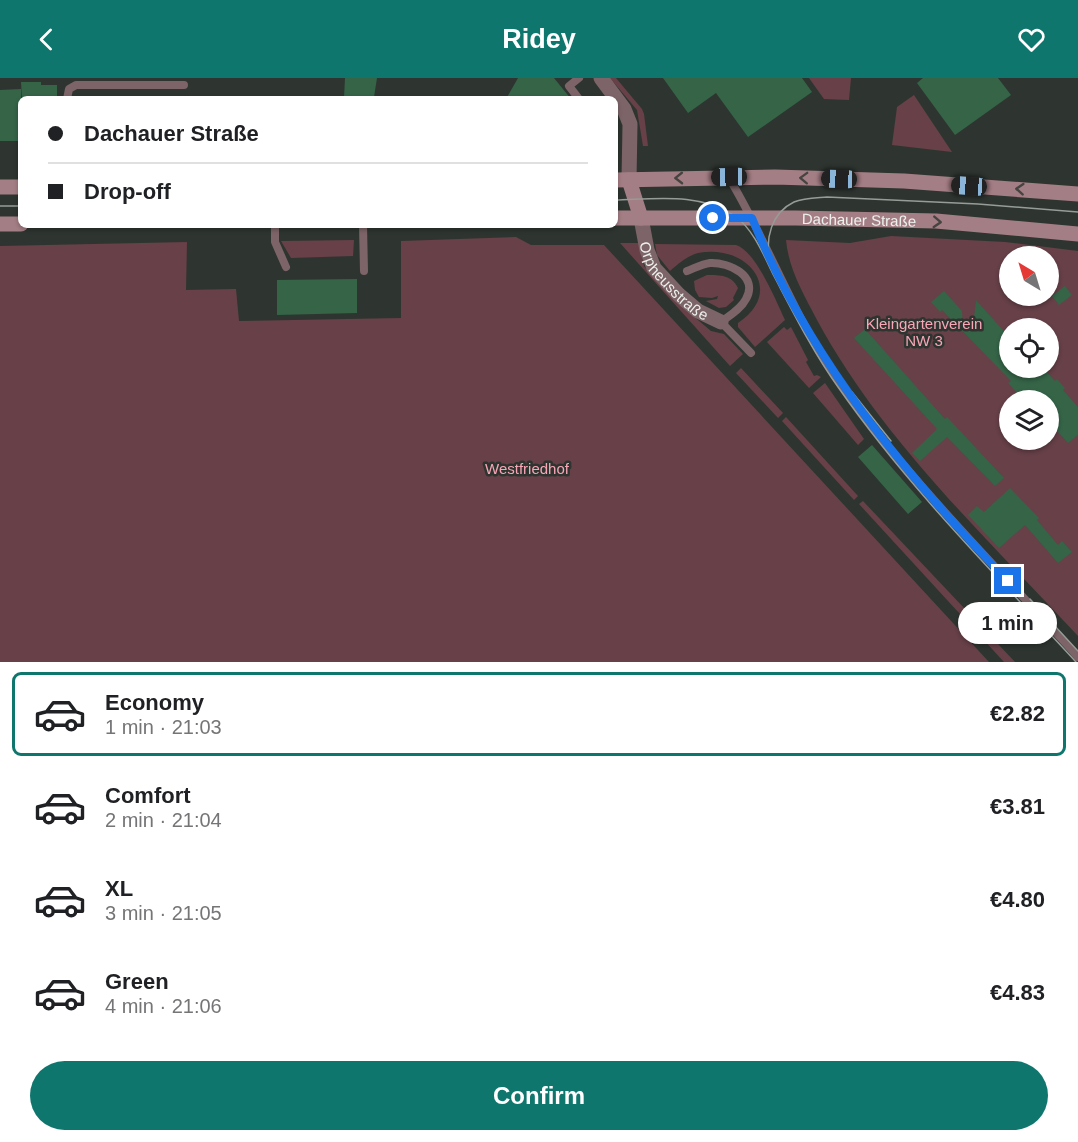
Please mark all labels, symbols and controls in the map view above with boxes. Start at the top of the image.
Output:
icon: back [30,23,63,56]
icon: heart [1015,23,1048,56]
text: Ridey [502,24,576,54]
text: Dachauer Straße [84,121,259,146]
car [711,168,747,186]
car [821,169,857,189]
one-way arrow [799,171,808,184]
one-way arrow [675,172,684,184]
car [950,176,988,196]
text: Drop-off [84,179,171,204]
one-way arrow [1015,183,1024,196]
route start [699,204,726,231]
street label: Dachauer Straße [802,210,916,229]
one-way arrow [932,215,941,228]
street label: Orpheusstraße [637,240,711,323]
north arrow [999,246,1059,306]
map controls [999,246,1059,450]
park label: Kleingartenverein NW 3 [866,315,982,349]
button: locate [999,318,1059,378]
button: layers [999,390,1059,450]
park label: Westfriedhof [485,460,570,477]
route end [994,567,1021,594]
callout: 1 min [958,602,1058,644]
text: 1 min [981,612,1034,634]
icon: car [33,687,87,741]
text: Economy [105,690,204,715]
text: €2.82 [990,701,1045,726]
text: 1 min · 21:03 [105,716,222,738]
icon: car [33,780,87,834]
text: Comfort [105,783,191,808]
text: €3.81 [990,794,1045,819]
text: 2 min · 21:04 [105,809,222,831]
icon: car [33,873,87,927]
text: XL [105,876,133,901]
text: €4.80 [990,887,1045,912]
text: 3 min · 21:05 [105,902,222,924]
icon: car [33,966,87,1020]
text: Green [105,969,169,994]
text: €4.83 [990,980,1045,1005]
text: 4 min · 21:06 [105,995,222,1017]
button: Confirm [30,1061,1048,1130]

